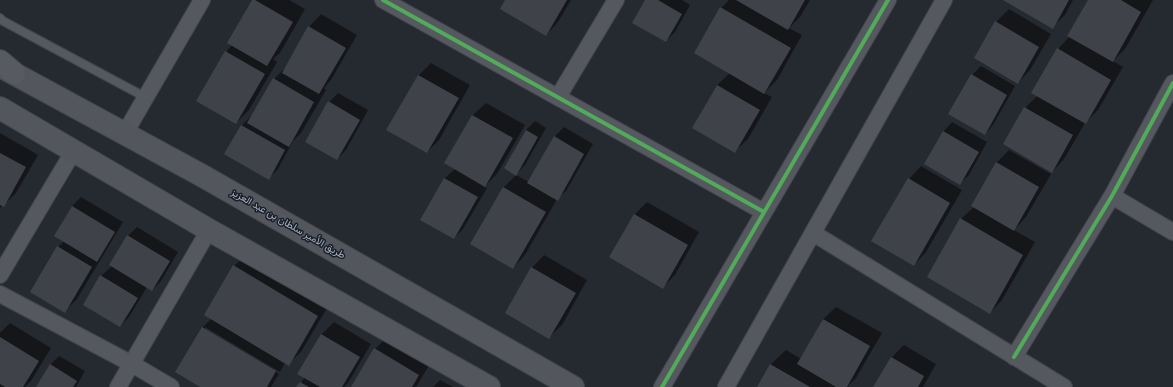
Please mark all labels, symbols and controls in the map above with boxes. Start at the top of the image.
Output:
street label: طريق الأمير سلطان بن عبد العزيز [229,186,347,262]

